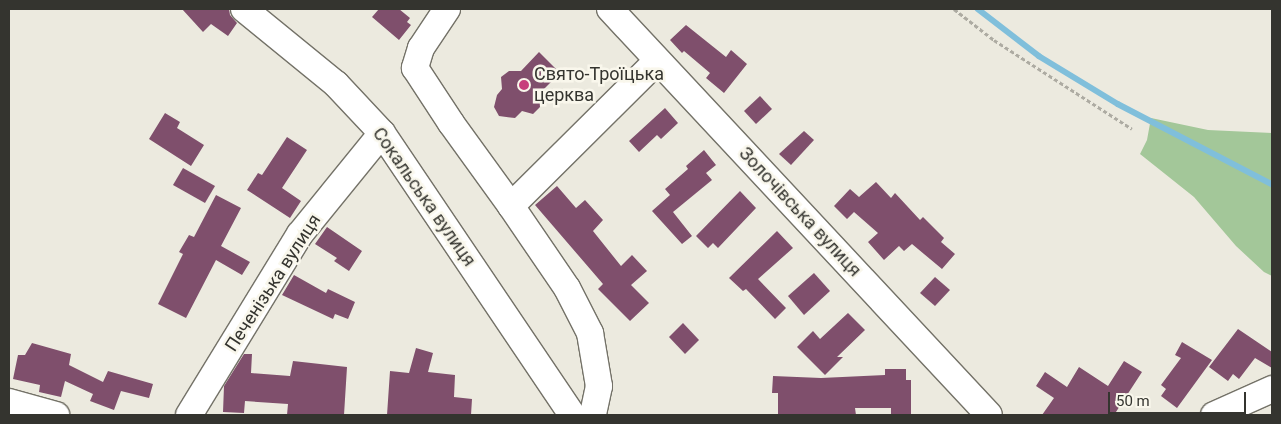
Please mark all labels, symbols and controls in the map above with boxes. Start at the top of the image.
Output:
place label: Свято-Троїцька церква [534,64,664,106]
marker: Свято-Троїцька церква [518,79,530,91]
street label: Сокальська вулиця [368,123,480,271]
street label: Золочівська вулиця [734,143,866,281]
street label: Печенізька вулиця [221,210,325,356]
scale bar [1111,382,1248,414]
text: 50 m [1116,392,1150,410]

